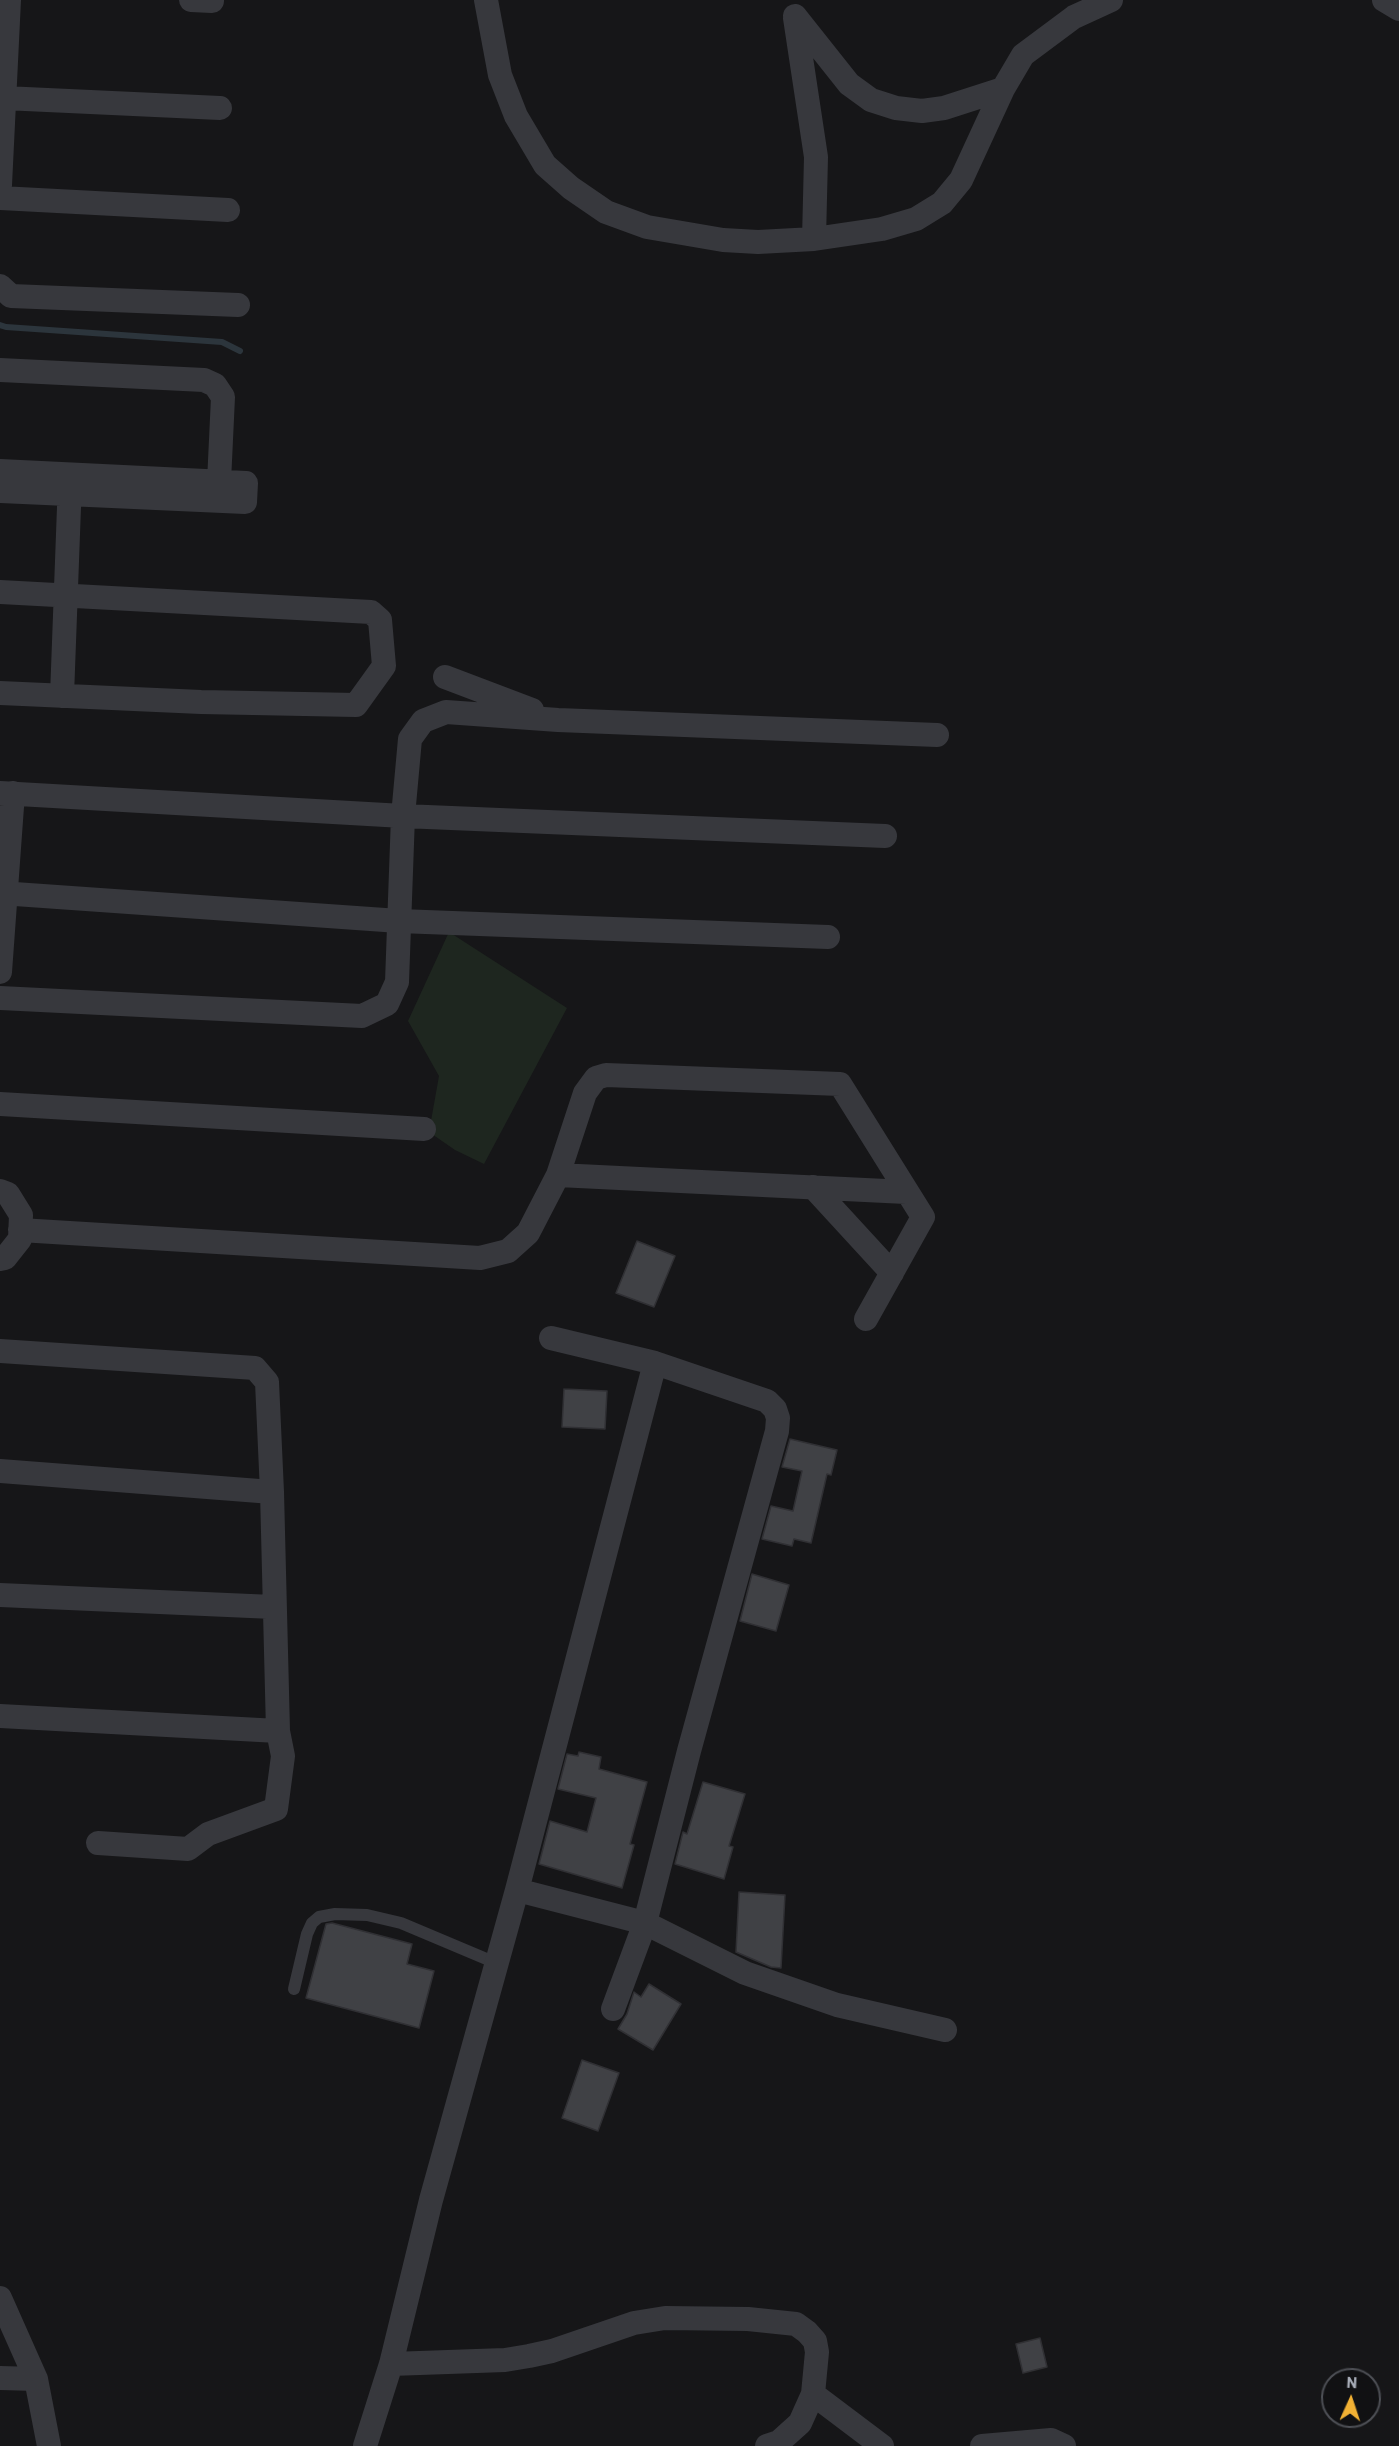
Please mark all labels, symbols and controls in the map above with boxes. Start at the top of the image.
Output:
north arrow [1321,2368,1381,2428]
text: N [1346,2372,1358,2391]

